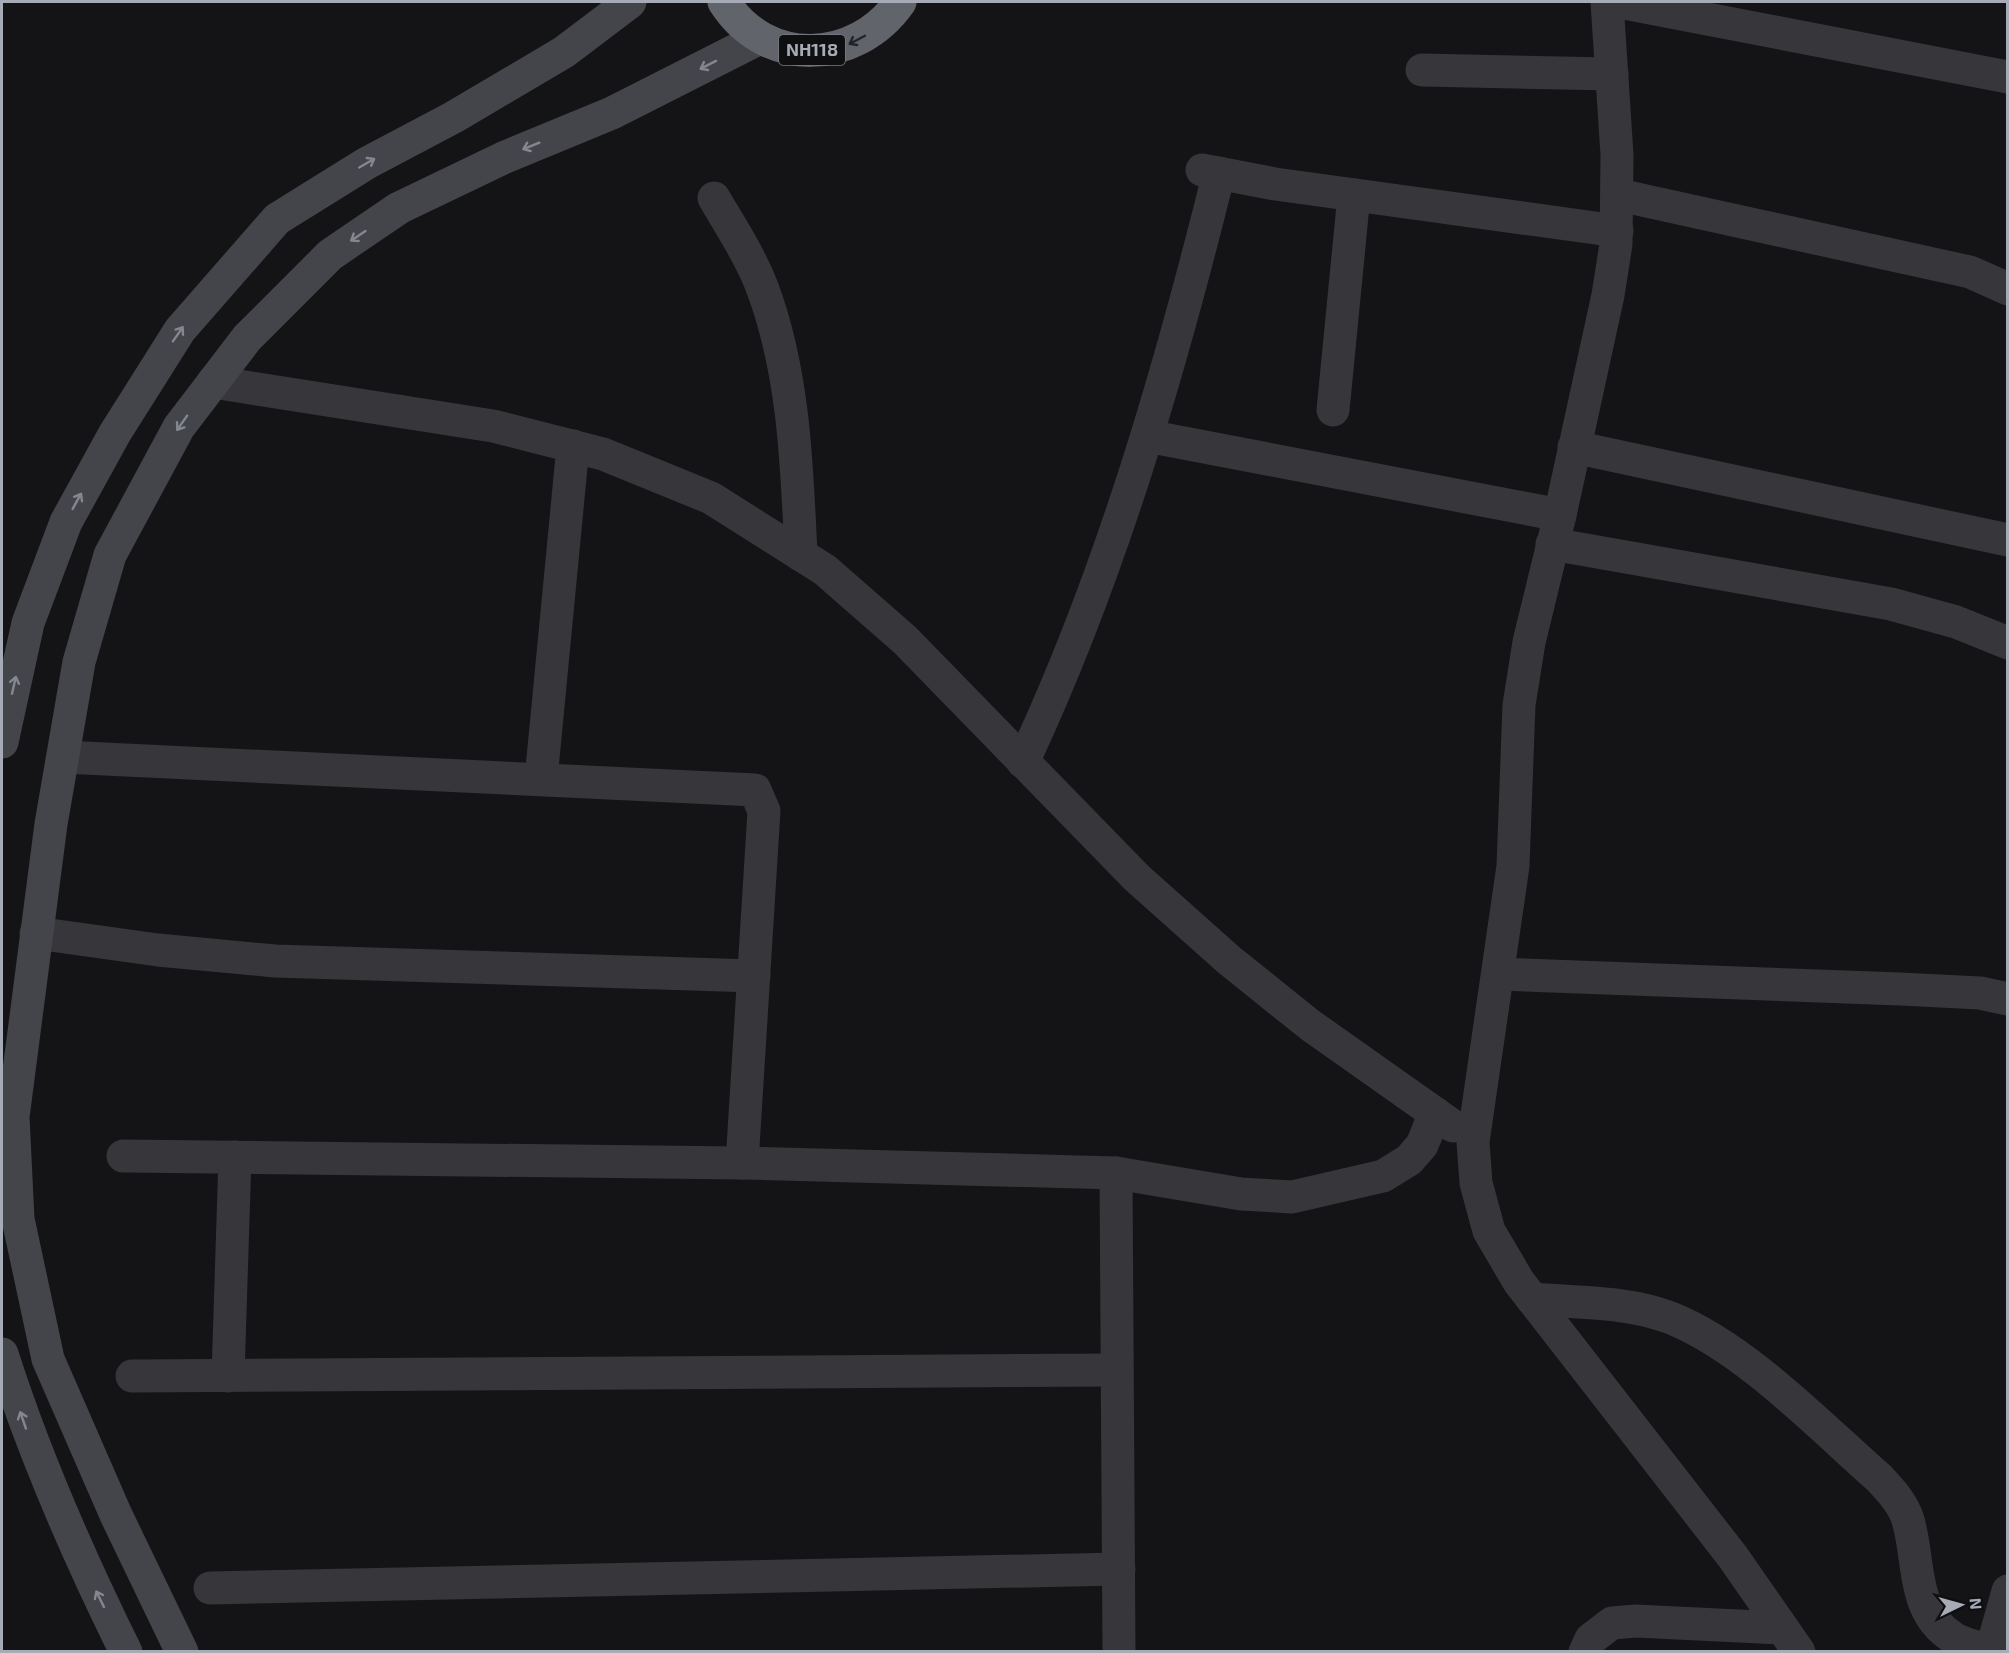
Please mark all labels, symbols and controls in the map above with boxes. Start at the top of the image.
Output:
one-way arrow [848,34,866,46]
road number: NH118 [779,35,845,65]
one-way arrow [699,59,717,71]
one-way arrow [522,141,541,152]
one-way arrow [358,157,375,169]
one-way arrow [351,230,367,242]
one-way arrow [172,327,184,343]
one-way arrow [176,414,189,430]
one-way arrow [71,493,83,510]
one-way arrow [9,676,21,695]
one-way arrow [17,1411,28,1430]
north arrow [1931,1575,1991,1635]
one-way arrow [94,1591,105,1609]
text: N [1966,1597,1986,1610]

